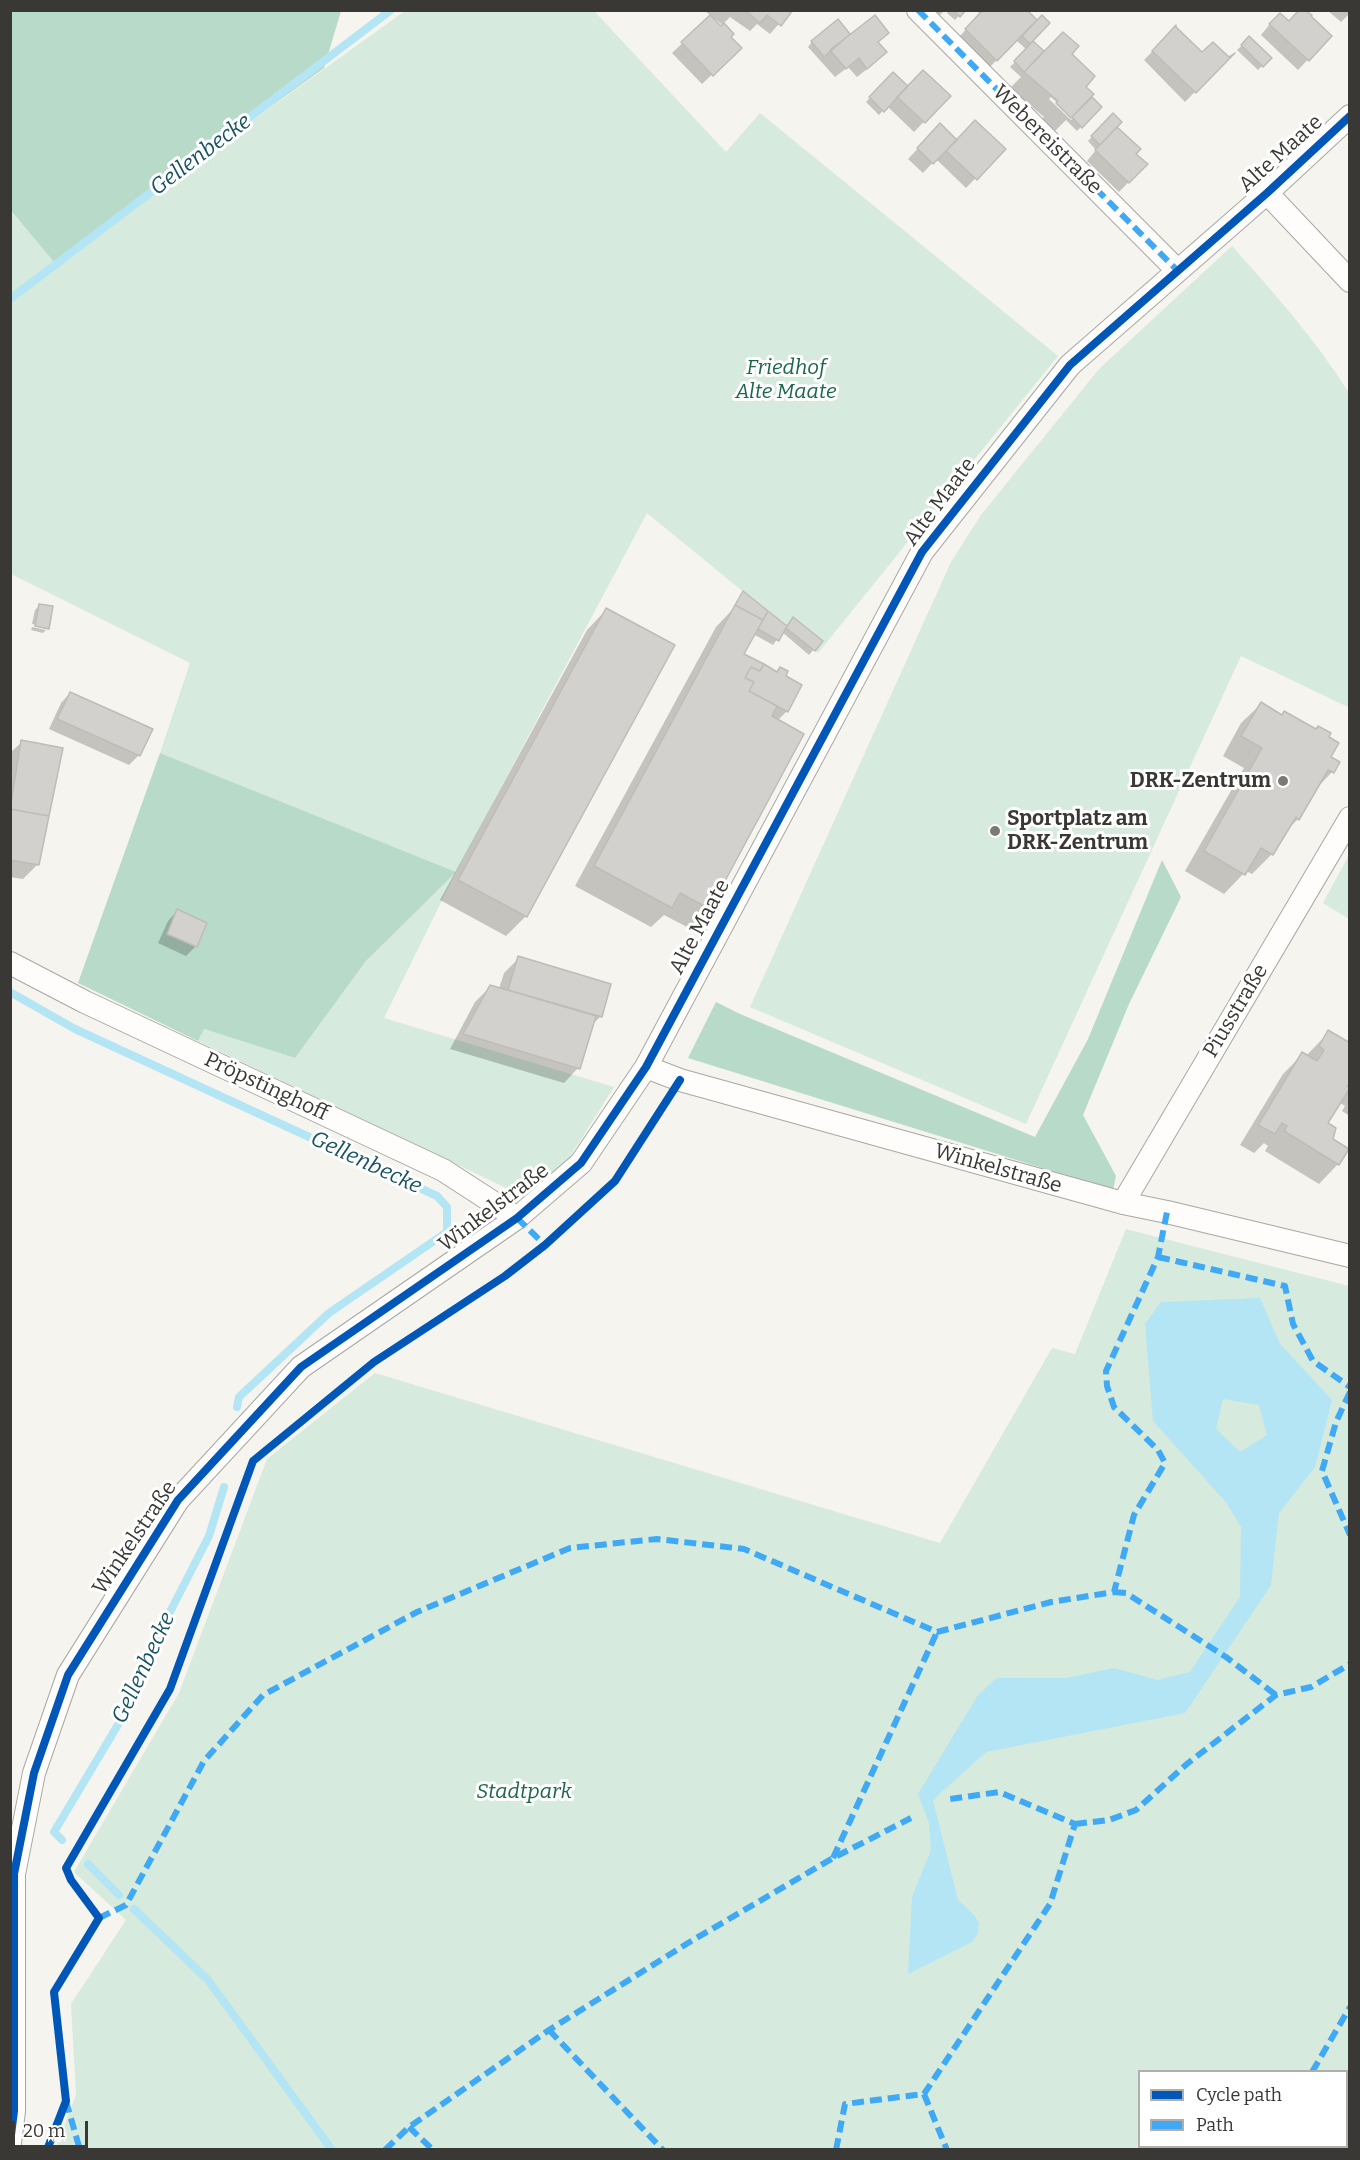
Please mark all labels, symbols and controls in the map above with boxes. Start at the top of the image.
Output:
street label: Webereistraße [987,80,1107,200]
water label: Gellenbecke [145,109,257,201]
street label: Alte Maate [1234,110,1328,198]
park label: Friedhof Alte Maate [735,355,837,405]
street label: Alte Maate [899,453,981,551]
place label: DRK-Zentrum [1130,768,1271,794]
marker: DRK-Zentrum [1276,774,1290,788]
place label: Sportplatz am DRK-Zentrum [1007,806,1148,856]
marker: Sportplatz am DRK-Zentrum [988,824,1002,838]
street label: Alte Maate [665,875,735,979]
street label: Piusstraße [1198,960,1274,1062]
street label: Pröpstinghoff [200,1047,332,1127]
water label: Gellenbecke [306,1126,426,1200]
street label: Winkelstraße [931,1139,1065,1199]
street label: Winkelstraße [434,1158,554,1258]
street label: Winkelstraße [88,1476,182,1600]
water label: Gellenbecke [107,1608,181,1728]
park label: Stadtpark [476,1779,572,1805]
legend [1138,2070,1348,2148]
text: Cycle path [1196,2084,1282,2106]
scale bar [15,2109,92,2147]
text: Path [1196,2114,1234,2136]
text: 20 m [23,2120,65,2142]

